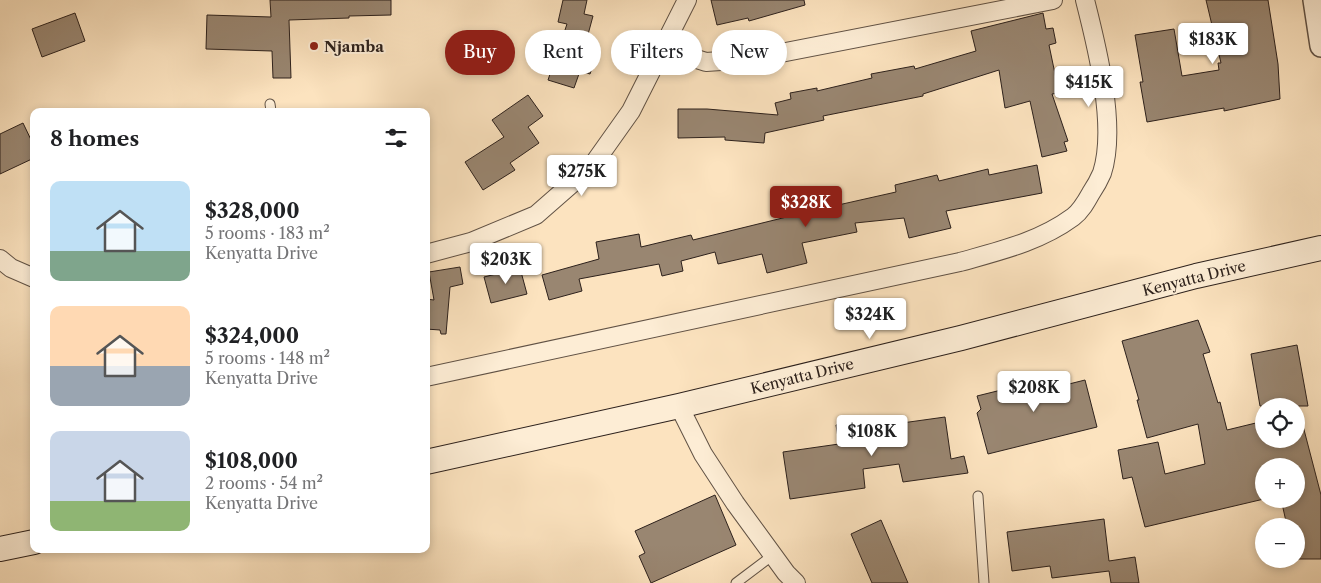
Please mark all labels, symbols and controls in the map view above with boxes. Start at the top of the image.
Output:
pin: $183K [1178,22,1248,65]
text: $183K [1189,29,1237,49]
chip: Buy [445,30,515,75]
chip: Rent [525,30,601,75]
chip: Filters [611,30,702,75]
chip: New [712,30,787,75]
place label: Njamba [324,37,384,56]
marker: Njamba [308,40,320,52]
pin: $415K [1054,66,1124,108]
text: $415K [1065,72,1113,92]
icon: filters [382,124,410,152]
text: 8 homes [50,126,139,151]
pin: $275K [547,154,617,197]
text: $275K [558,161,606,181]
pin: $328K [771,186,841,228]
text: $328K [781,192,831,212]
text: $328,000 [205,198,300,223]
icon: home [90,201,150,261]
text: 5 rooms · 183 m² [205,223,330,243]
pin: $203K [471,242,541,285]
text: Kenyatta Drive [205,243,318,263]
text: $203K [481,249,531,269]
street label: Kenyatta Drive [1140,256,1248,300]
pin: $324K [835,298,905,340]
text: $324K [845,304,895,324]
text: $324,000 [205,323,299,348]
icon: home [90,326,150,386]
text: 5 rooms · 148 m² [205,348,330,368]
street label: Kenyatta Drive [748,354,856,398]
text: Kenyatta Drive [205,368,318,388]
pin: $208K [999,370,1069,413]
text: $208K [1008,377,1060,397]
map controls [1255,398,1305,568]
button: locate [1255,398,1305,448]
pin: $108K [837,414,907,457]
text: $108K [848,421,896,441]
text: $108,000 [205,448,298,473]
icon: home [90,451,150,511]
button: + [1255,458,1305,508]
text: 2 rooms · 54 m² [205,473,323,493]
text: Kenyatta Drive [205,493,318,513]
button: − [1255,518,1305,568]

